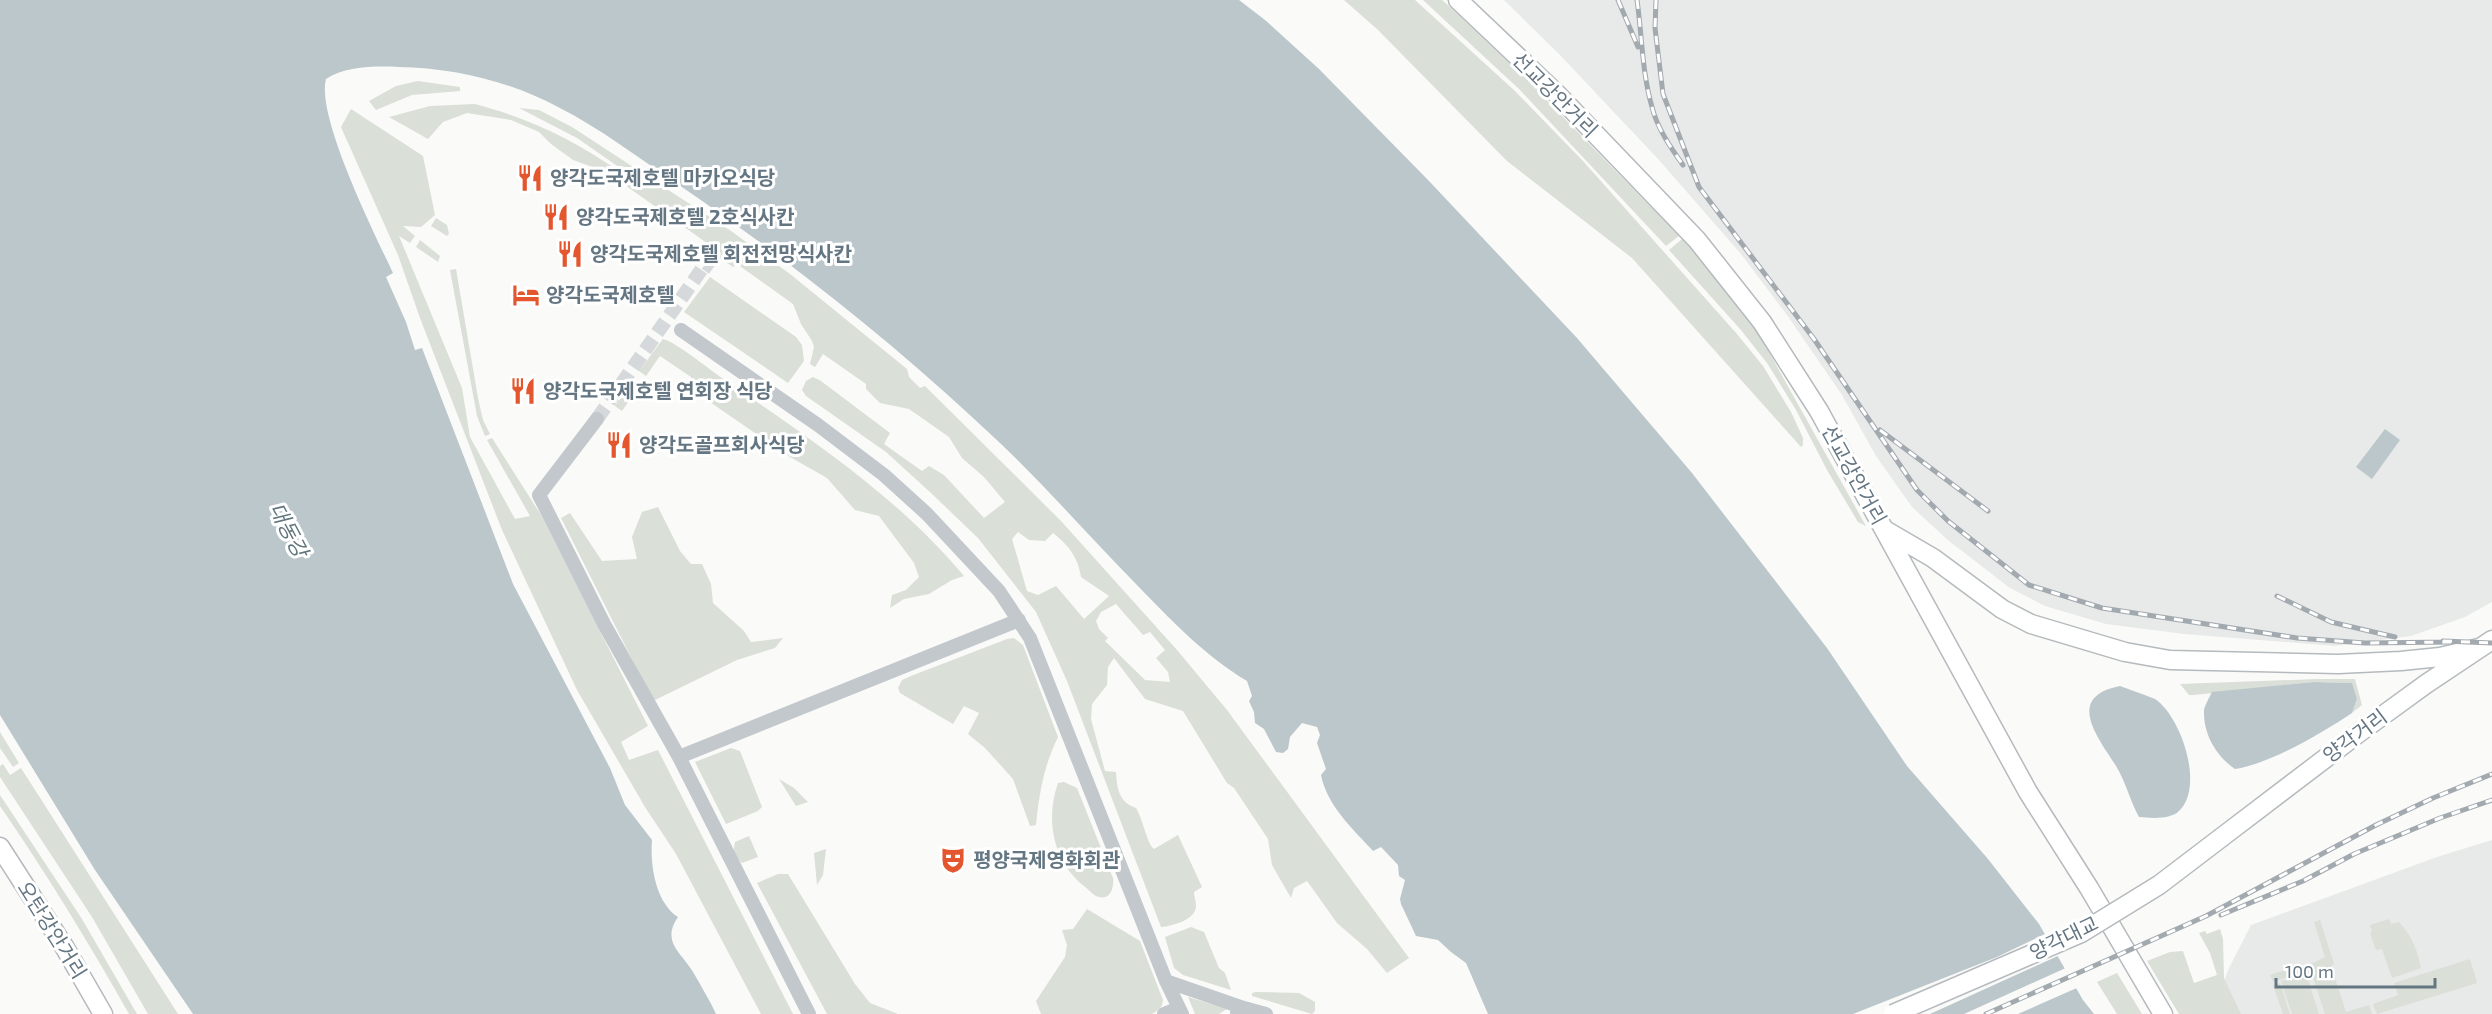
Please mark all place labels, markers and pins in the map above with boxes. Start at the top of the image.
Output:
restaurant icon: 양각도국제호텔 마카오식당 [515,163,545,193]
place label: 양각도국제호텔 마카오식당 [550,165,775,189]
restaurant icon: 양각도국제호텔 2호식사칸 [541,202,571,232]
place label: 양각도국제호텔 2호식사칸 [576,204,795,228]
restaurant icon: 양각도국제호텔 회전전망식사칸 [555,239,585,269]
place label: 양각도국제호텔 회전전망식사칸 [590,241,853,265]
hotel icon: 양각도국제호텔 [511,280,541,310]
place label: 양각도국제호텔 [546,282,675,306]
restaurant icon: 양각도국제호텔 연회장 식당 [508,376,538,406]
place label: 양각도국제호텔 연회장 식당 [543,378,772,402]
restaurant icon: 양각도골프회사식당 [604,430,634,460]
place label: 양각도골프회사식당 [639,432,805,456]
theatre icon: 평양국제영화회관 [938,845,968,875]
place label: 평양국제영화회관 [973,847,1121,871]

